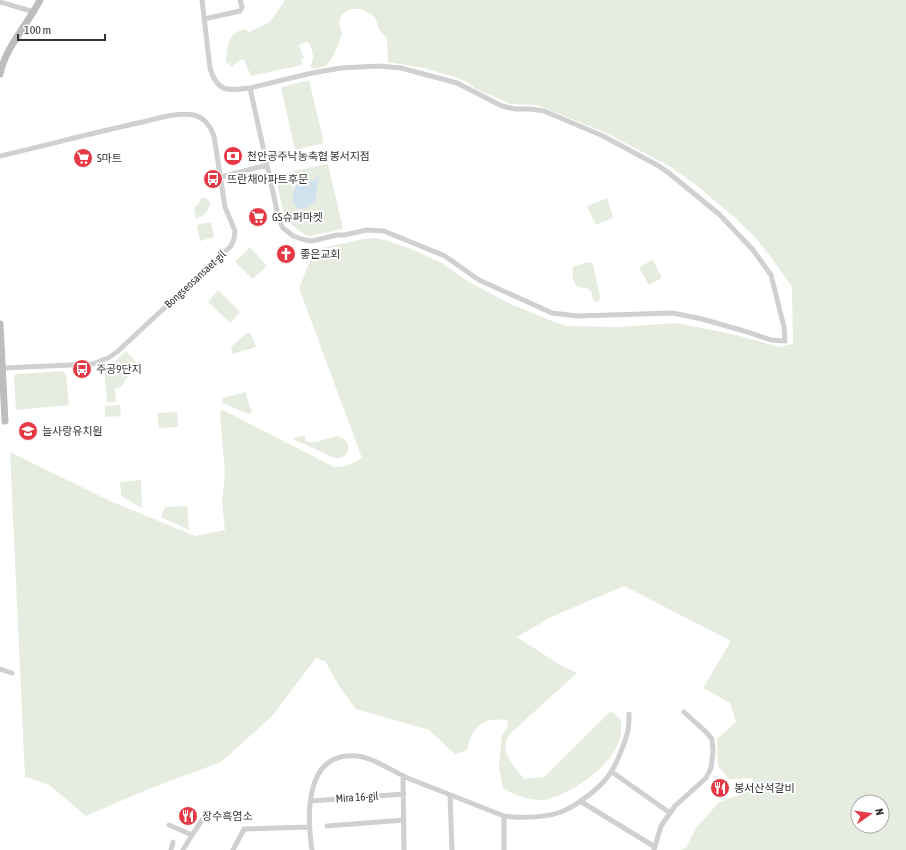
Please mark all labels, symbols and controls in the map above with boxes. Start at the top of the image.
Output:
scale bar [18,16,105,42]
text: 100 m [24,23,51,37]
bank icon: 천안공주낙농축협 봉서지점 [222,145,244,167]
supermarket icon: S마트 [72,147,94,169]
place label: 천안공주낙농축협 봉서지점 [247,150,370,162]
place label: S마트 [97,152,122,164]
bus stop icon: 뜨란채아파트후문 [202,168,224,190]
place label: 뜨란채아파트후문 [227,173,308,185]
supermarket icon: GS슈퍼마켓 [247,206,269,228]
place label: GS슈퍼마켓 [272,211,323,223]
church icon: 좋은교회 [275,243,297,265]
street label: Bongseosansaet-gil [162,248,228,310]
place label: 좋은교회 [300,248,340,260]
bus stop icon: 주공9단지 [71,358,93,380]
place label: 주공9단지 [96,363,142,375]
school or university icon: 늘사랑유치원 [17,420,39,442]
place label: 늘사랑유치원 [42,425,103,437]
restaurant icon: 봉서산석갈비 [709,777,731,799]
place label: 봉서산석갈비 [734,782,795,794]
street label: Mira 16-gil [335,790,379,804]
north arrow [850,794,890,834]
restaurant icon: 장수흑염소 [177,805,199,827]
text: N [873,807,886,816]
place label: 장수흑염소 [202,810,253,822]

